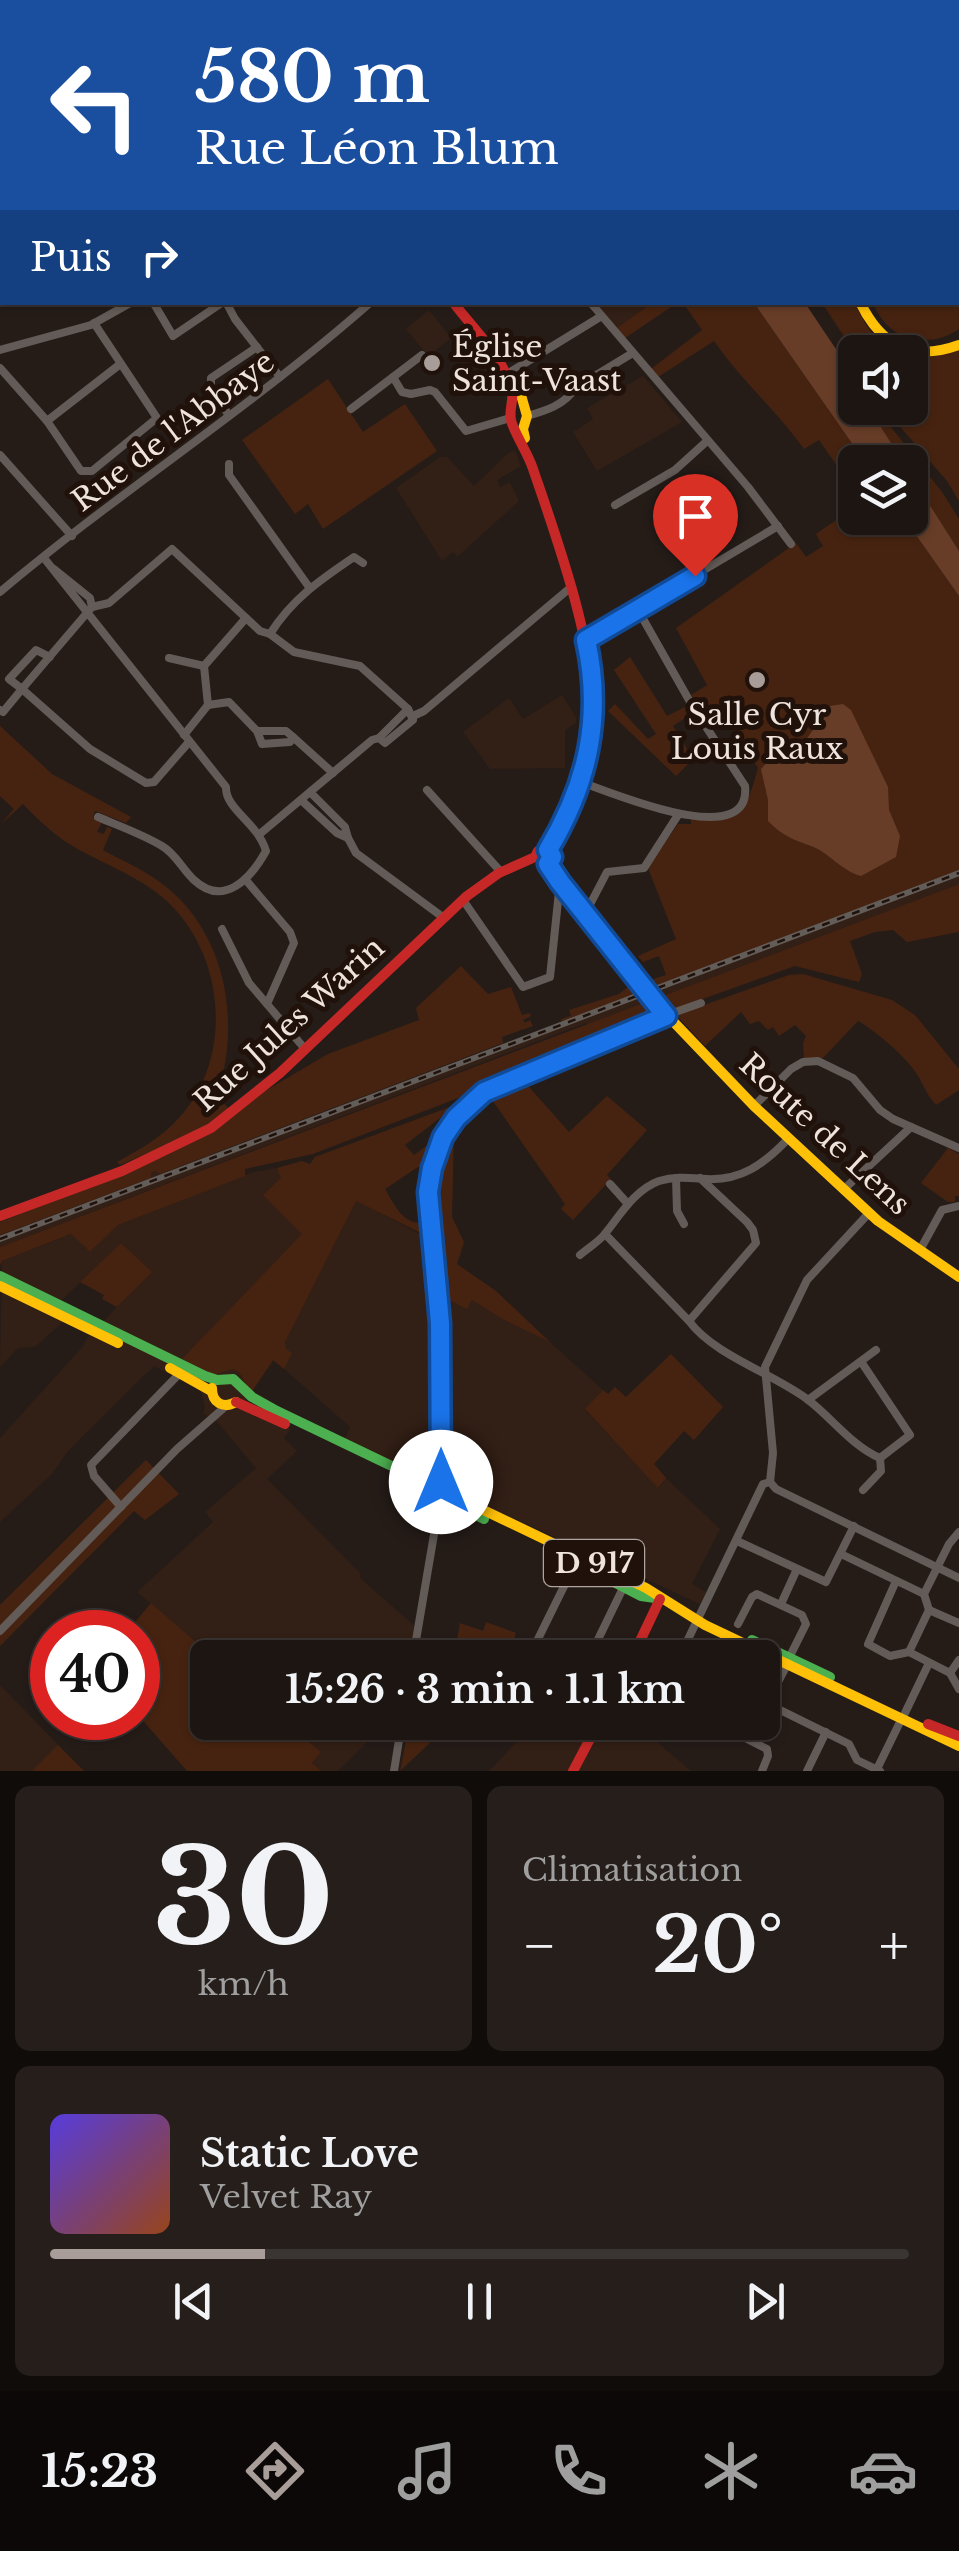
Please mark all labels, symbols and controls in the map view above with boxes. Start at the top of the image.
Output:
text: 580 m [195,34,430,121]
icon: left [30,40,160,170]
text: Rue Léon Blum [195,120,559,176]
icon: right [132,230,187,285]
text: Puis [30,234,112,281]
place label: Église Saint-Vaast [452,328,622,399]
map controls [838,335,928,535]
button: sound [838,335,928,425]
street label: Rue de l'Abbaye [65,343,281,519]
marker: Église Saint-Vaast [421,352,443,374]
button: layers [838,445,928,535]
pin [653,474,738,577]
icon: arrive [668,489,723,544]
marker: Salle Cyr Louis Raux [746,669,768,691]
place label: Salle Cyr Louis Raux [671,696,843,767]
street label: Rue Jules Warin [186,929,392,1119]
street label: Route de Lens [732,1046,918,1222]
position arrow [389,1430,493,1534]
road number: D 917 [544,1540,644,1586]
speed limit sign: 40 [30,1610,160,1740]
text: 15:26 · 3 min · 1.1 km [285,1666,685,1713]
text: 30 [153,1818,334,1979]
text: Climatisation [522,1850,742,1890]
text: 20° [653,1899,783,1992]
text: − [522,1912,557,1980]
text: + [879,1912,909,1980]
text: km/h [198,1964,289,2004]
text: Static Love [200,2130,419,2177]
text: Velvet Ray [200,2177,372,2217]
icon: previous [166,2274,221,2329]
icon: pause [452,2274,507,2329]
icon: next [738,2274,793,2329]
icon: directions [240,2436,310,2506]
icon: music [392,2436,462,2506]
icon: phone [544,2436,614,2506]
icon: climate [696,2436,766,2506]
icon: car [848,2436,918,2506]
text: 15:23 [41,2443,158,2499]

